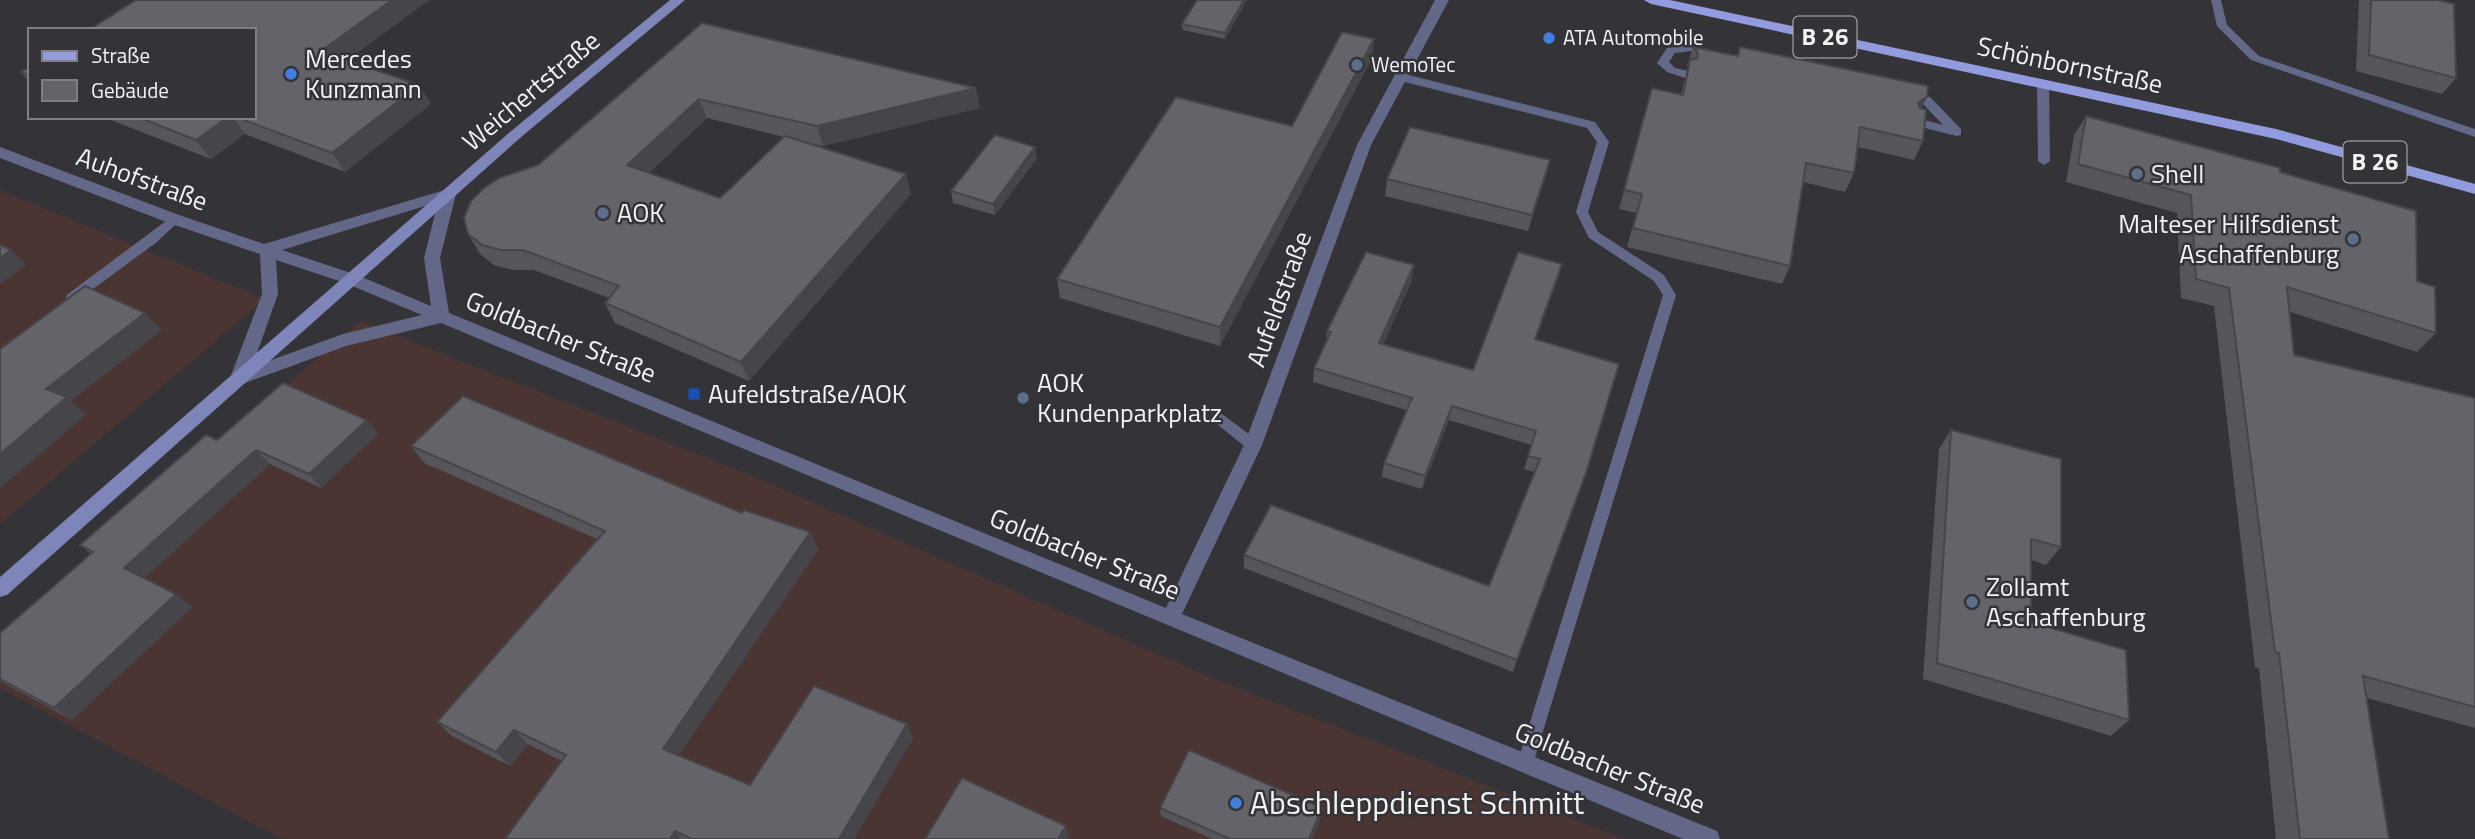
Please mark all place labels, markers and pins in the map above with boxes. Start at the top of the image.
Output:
place label: ATA Automobile [1563,21,1704,53]
marker: ATA Automobile [1541,30,1557,46]
place label: Mercedes Kunzmann [305,39,422,108]
place label: WemoTec [1371,48,1455,80]
marker: WemoTec [1349,57,1365,73]
marker: Mercedes Kunzmann [283,66,299,82]
place label: Shell [2151,154,2204,193]
marker: Shell [2129,166,2145,182]
place label: AOK [617,193,664,232]
place label: Malteser Hilfsdienst Aschaffenburg [2118,204,2339,273]
marker: AOK [595,205,611,221]
marker: Malteser Hilfsdienst Aschaffenburg [2345,231,2361,247]
place label: AOK Kundenparkplatz [1037,363,1222,432]
place label: Aufeldstraße/AOK [708,374,907,413]
marker: Aufeldstraße/AOK [686,386,702,402]
marker: AOK Kundenparkplatz [1015,390,1031,406]
place label: Zollamt Aschaffenburg [1986,567,2146,636]
marker: Zollamt Aschaffenburg [1964,594,1980,610]
place label: Abschleppdienst Schmitt [1250,778,1584,826]
marker: Abschleppdienst Schmitt [1228,795,1244,811]

